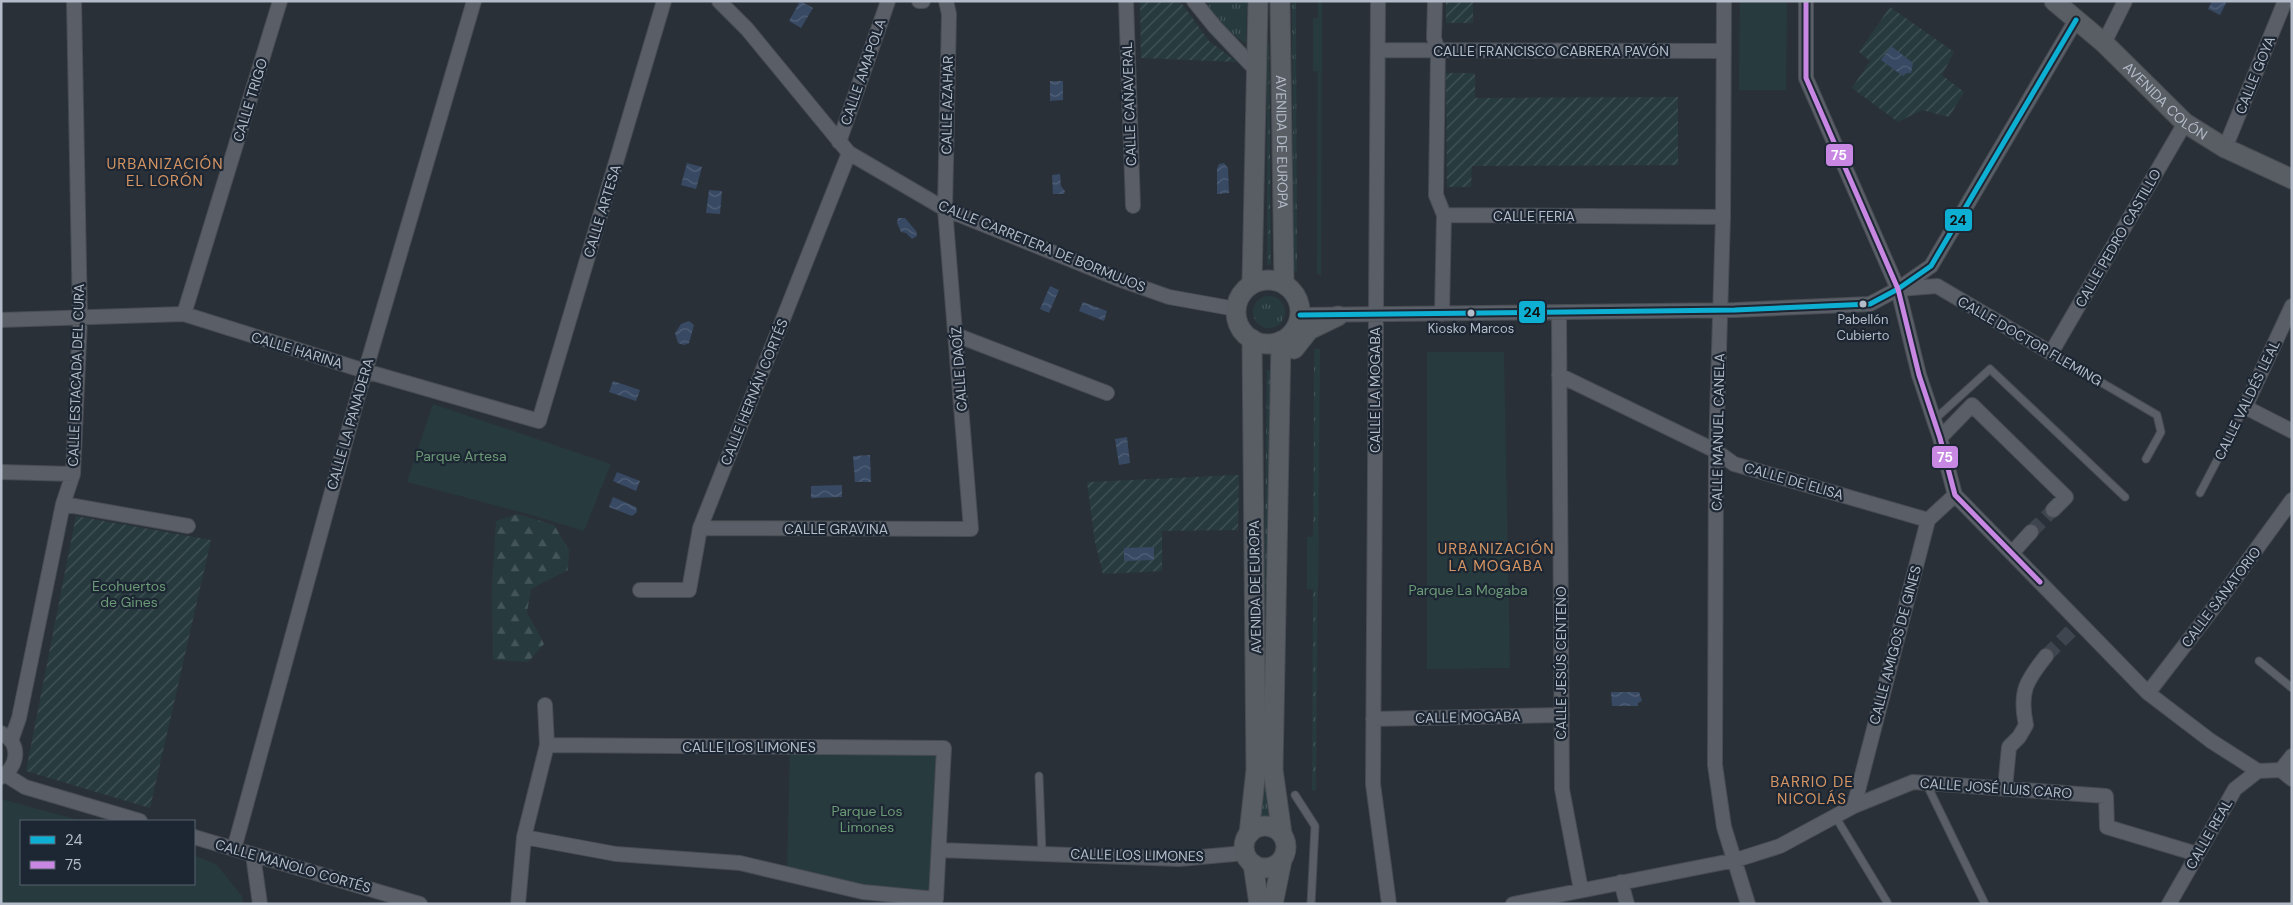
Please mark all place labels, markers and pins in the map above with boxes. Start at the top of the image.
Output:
marker: Pabellón Cubierto [1858,299,1868,309]
marker: Kiosko Marcos [1466,308,1476,318]
place label: Pabellón Cubierto [1837,311,1890,344]
place label: Kiosko Marcos [1428,320,1514,337]

